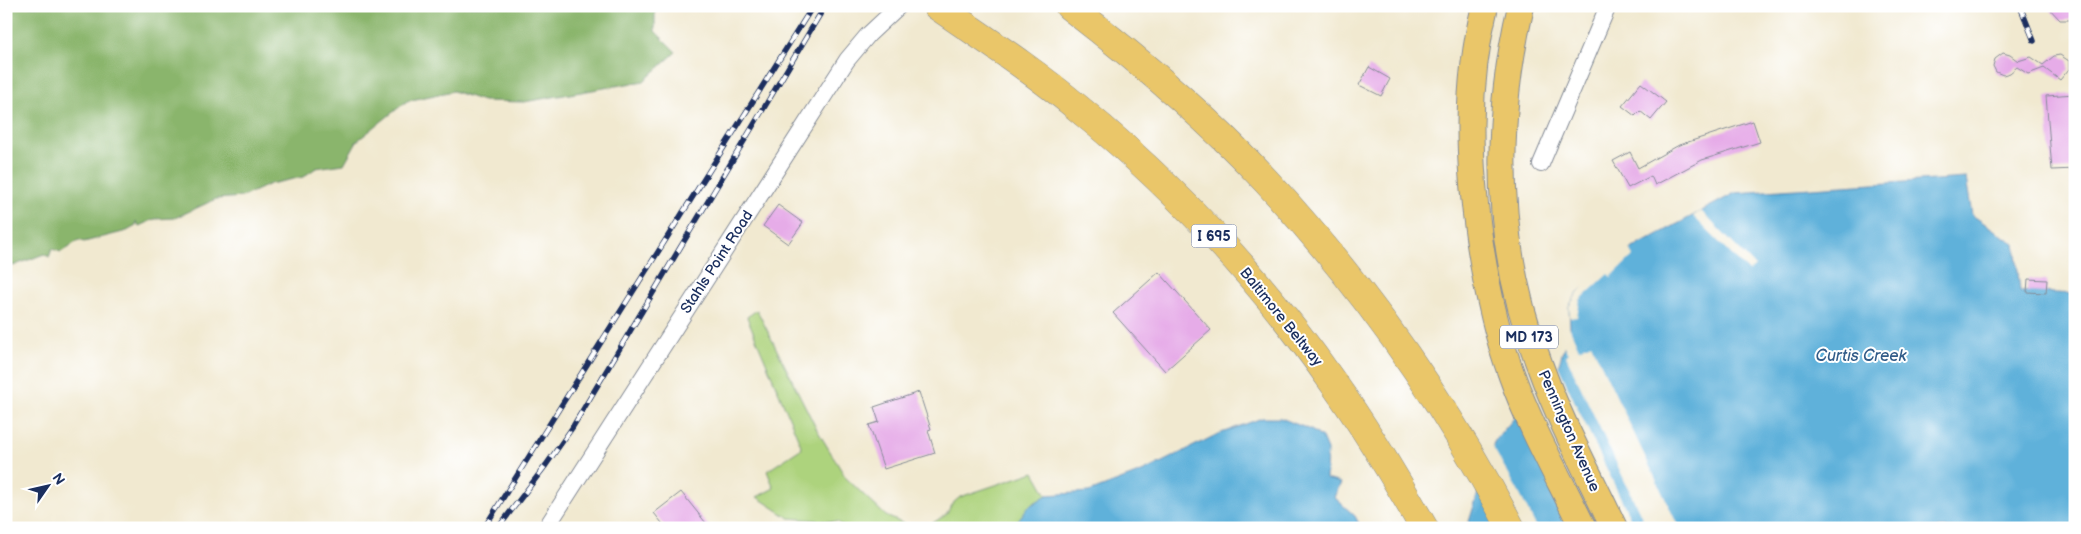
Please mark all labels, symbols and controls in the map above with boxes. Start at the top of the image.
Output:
street label: Stahls Point Road [677,207,757,317]
road number: I 695 [1192,225,1236,248]
street label: Baltimore Beltway [1235,264,1327,370]
road number: MD 173 [1500,326,1558,348]
water label: Curtis Creek [1816,347,1908,366]
street label: Pennington Avenue [1534,367,1604,495]
north arrow [22,462,72,512]
text: N [48,470,68,488]

